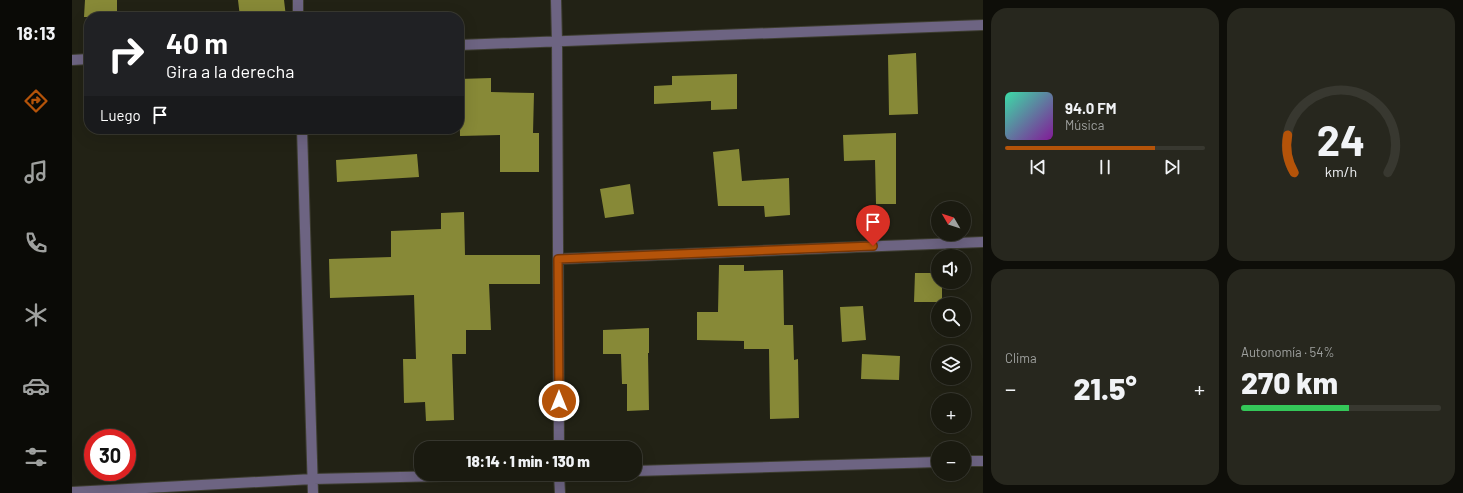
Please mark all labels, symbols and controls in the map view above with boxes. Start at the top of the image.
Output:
text: 18:13 [17,22,55,44]
text: 40 m [166,26,228,60]
icon: right [100,28,152,80]
text: Gira a la derecha [166,60,294,82]
icon: directions [22,87,50,115]
text: 94.0 FM [1065,99,1116,117]
icon: arrive [149,104,171,126]
text: Luego [100,106,141,124]
text: 24 [1317,113,1365,163]
text: Música [1065,117,1104,133]
icon: previous [1027,156,1049,178]
icon: pause [1094,156,1116,178]
icon: next [1161,156,1183,178]
icon: music [22,158,50,186]
text: km/h [1325,162,1357,179]
north arrow [931,201,971,241]
map controls [931,201,971,481]
pin [856,205,890,246]
icon: arrive [862,211,884,233]
icon: phone [22,229,50,257]
button: sound [931,249,971,289]
button: search [931,297,971,337]
icon: climate [22,301,50,329]
text: Autonomía · 54% [1241,344,1334,360]
button: layers [931,345,971,385]
text: Clima [1005,350,1037,366]
text: 270 km [1241,364,1338,400]
text: 21.5° [1073,370,1137,406]
icon: car [22,372,50,400]
text: − [1005,375,1016,401]
text: + [1194,375,1205,401]
position arrow [538,380,580,422]
button: + [931,393,971,433]
speed limit sign: 30 [84,429,136,481]
button: − [931,441,971,481]
icon: filters [22,443,50,471]
text: 18:14 · 1 min · 130 m [466,452,590,470]

